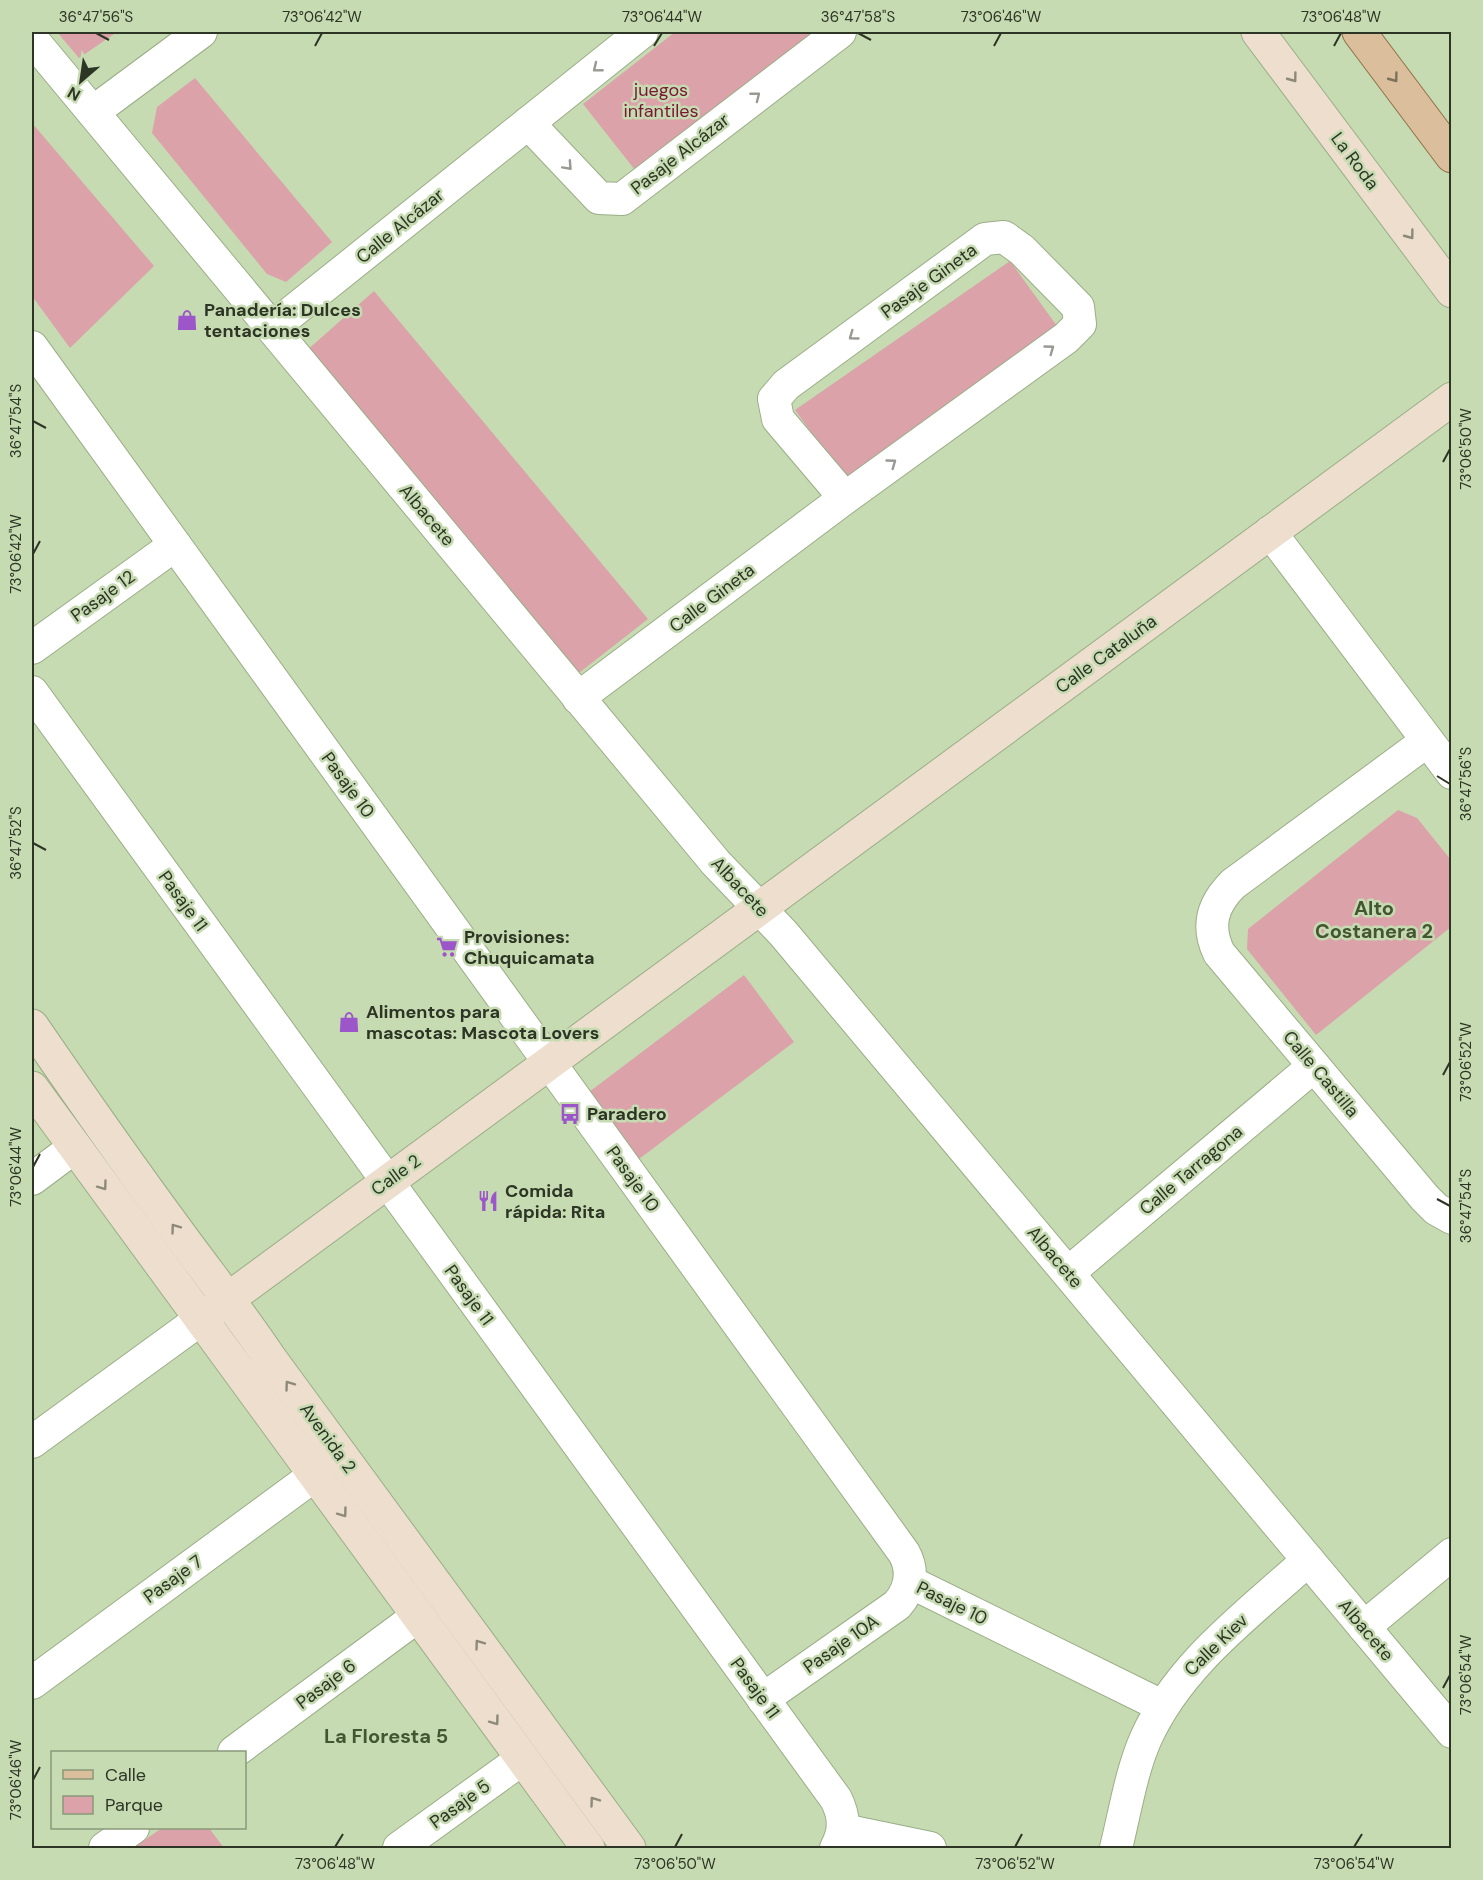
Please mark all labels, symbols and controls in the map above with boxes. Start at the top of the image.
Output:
text: 36°47'56"S [59,7,134,27]
text: 73°06'42"W [282,7,362,27]
text: 73°06'44"W [622,7,702,27]
text: 36°47'58"S [821,7,895,27]
text: 73°06'46"W [961,7,1042,27]
text: 73°06'48"W [1301,7,1381,27]
north arrow [51,51,111,111]
one-way arrow [593,61,604,72]
one-way arrow [1286,72,1297,83]
one-way arrow [1387,72,1398,83]
park label: juegos infantiles [623,78,699,123]
text: N [64,82,84,106]
one-way arrow [749,92,760,103]
street label: Pasaje Alcázar [626,108,734,200]
street label: La Roda [1326,127,1384,195]
one-way arrow [561,158,572,169]
street label: Calle Alcázar [351,183,449,269]
one-way arrow [1402,228,1413,239]
street label: Pasaje Gineta [876,238,982,324]
place label: Panadería: Dulces tentaciones [204,298,361,343]
shop icon: Panadería: Dulces tentaciones [175,308,199,332]
one-way arrow [849,329,860,340]
one-way arrow [1044,345,1055,356]
text: 36°47'54"S [6,384,26,458]
text: 73°06'50"W [1456,408,1476,490]
one-way arrow [886,459,897,470]
street label: Albacete [394,479,460,551]
text: 73°06'42"W [6,514,26,594]
street label: Calle Gineta [665,558,759,638]
street label: Pasaje 12 [66,565,140,627]
street label: Calle Cataluña [1051,609,1161,699]
text: 36°47'56"S [1456,746,1476,821]
street label: Pasaje 10 [316,747,380,823]
text: 36°47'52"S [6,806,26,880]
street label: Albacete [706,852,774,922]
street label: Pasaje 11 [153,866,213,936]
district label: Alto Costanera 2 [1315,895,1433,944]
place label: Provisiones: Chuquicamata [464,925,595,970]
supermarket icon: Provisiones: Chuquicamata [435,935,459,959]
place label: Alimentos para mascotas: Mascota Lovers [366,1000,599,1045]
shop icon: Alimentos para mascotas: Mascota Lovers [337,1010,361,1034]
text: 73°06'52"W [1456,1022,1476,1102]
street label: Calle Castilla [1278,1026,1364,1122]
bus stop icon: Paradero [558,1102,582,1126]
place label: Paradero [587,1102,667,1126]
street label: Calle Tarragona [1134,1120,1248,1220]
text: 73°06'44"W [6,1127,26,1207]
street label: Pasaje 10 [601,1141,665,1217]
street label: Calle 2 [366,1149,426,1201]
text: 36°47'54"S [1456,1169,1476,1243]
one-way arrow [96,1179,107,1190]
place label: Comida rápida: Rita [505,1179,605,1224]
restaurant icon: Comida rápida: Rita [476,1189,500,1213]
street label: Albacete [1022,1221,1088,1293]
one-way arrow [171,1223,182,1234]
street label: Pasaje 11 [439,1260,499,1330]
one-way arrow [286,1380,297,1391]
street label: Avenida 2 [294,1398,362,1478]
one-way arrow [335,1506,346,1517]
street label: Pasaje 7 [139,1549,207,1609]
street label: Pasaje 10 [913,1576,991,1630]
street label: Albacete [1333,1594,1399,1666]
street label: Calle Kiev [1179,1608,1253,1681]
street label: Pasaje 10A [798,1609,884,1679]
text: 73°06'54"W [1456,1634,1476,1715]
one-way arrow [475,1639,486,1650]
street label: Pasaje 11 [725,1653,785,1723]
street label: Pasaje 6 [291,1654,361,1714]
one-way arrow [488,1714,499,1725]
district label: La Floresta 5 [324,1723,448,1749]
text: 73°06'46"W [6,1739,26,1820]
legend [51,1751,246,1829]
text: Calle [105,1763,146,1787]
street label: Pasaje 5 [425,1774,495,1834]
text: Parque [105,1793,163,1817]
one-way arrow [590,1797,601,1808]
text: 73°06'48"W [295,1854,375,1874]
text: 73°06'50"W [634,1854,716,1874]
text: 73°06'52"W [975,1854,1055,1874]
text: 73°06'54"W [1314,1854,1395,1874]

